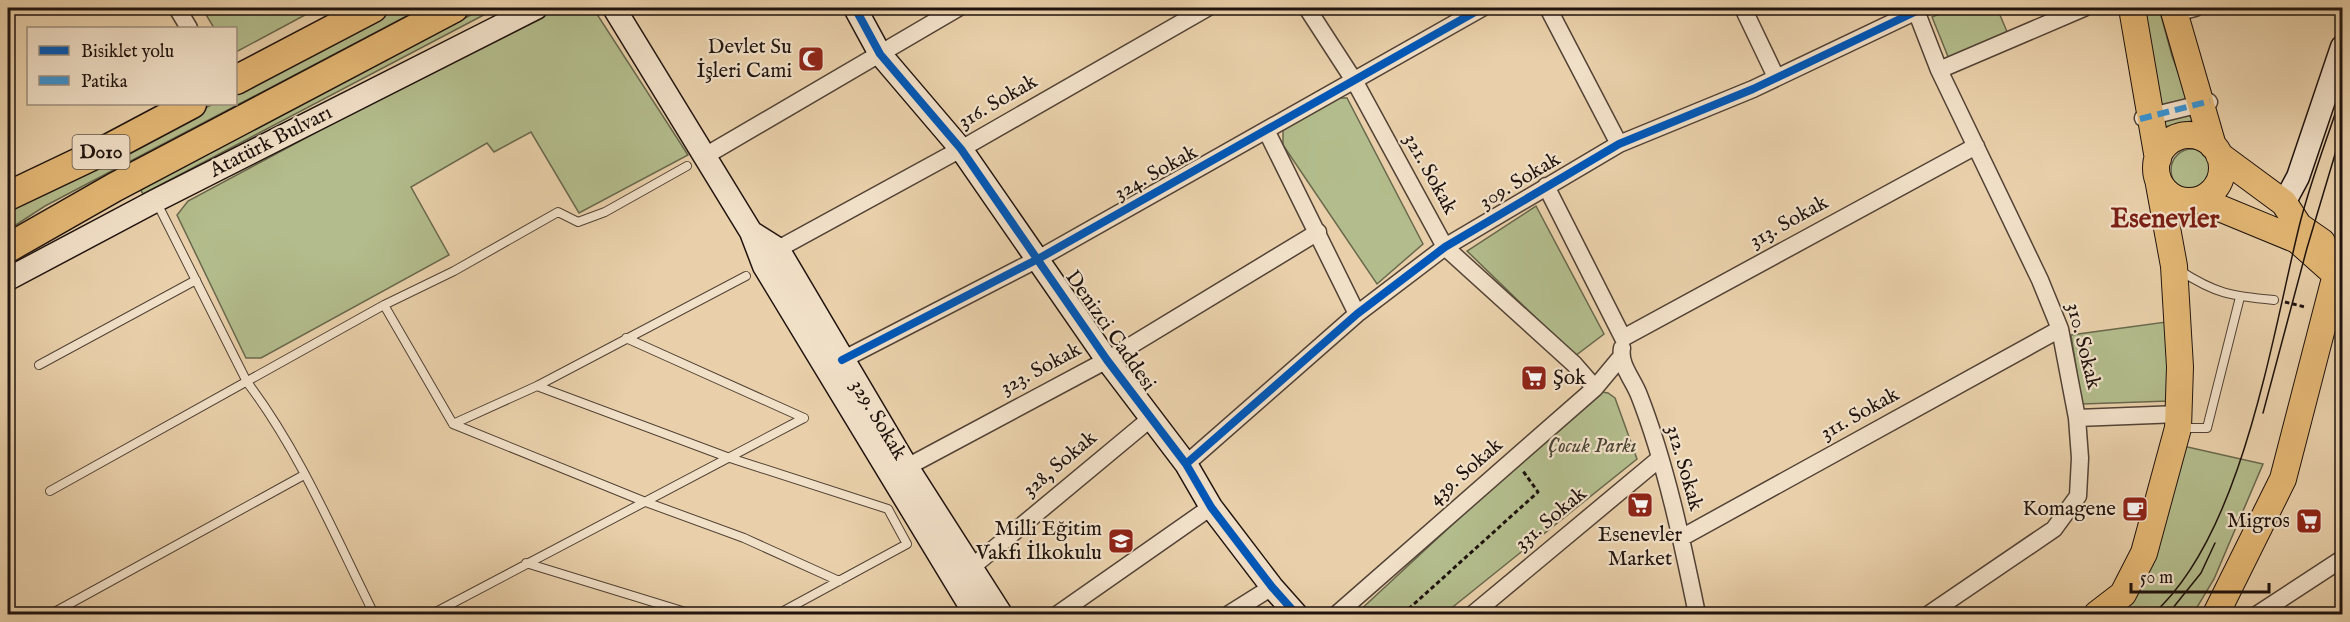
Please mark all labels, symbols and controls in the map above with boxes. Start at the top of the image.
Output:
legend [27,27,237,105]
place label: Devlet Su İşleri Cami [696,34,792,85]
text: Bisiklet yolu [81,41,174,64]
mosque icon: Devlet Su İşleri Cami [796,44,826,74]
street label: 316. Sokak [954,68,1043,135]
text: Patika [81,71,128,94]
street label: Atatürk Bulvarı [204,100,337,185]
street label: 321. Sokak [1397,129,1464,220]
road number: D010 [72,135,130,169]
street label: 324. Sokak [1110,139,1203,207]
street label: 309. Sokak [1474,146,1566,216]
street label: 313. Sokak [1745,189,1834,255]
district label: Esenevler [2111,203,2220,237]
street label: Denizci Caddesi [1058,265,1162,397]
street label: 310. Sokak [2059,300,2107,393]
street label: 323. Sokak [996,336,1087,402]
supermarket icon: Şok [1519,363,1549,393]
place label: Şok [1553,365,1587,392]
street label: 329. Sokak [843,375,913,466]
street label: 311. Sokak [1816,381,1905,447]
street label: 312. Sokak [1659,422,1709,515]
street label: 328, Sokak [1017,424,1104,503]
street label: 439. Sokak [1423,432,1509,512]
park label: Çocuk Parkı [1547,433,1637,460]
street label: 331. Sokak [1509,480,1593,557]
supermarket icon: Esenevler Market [1625,490,1655,520]
cafe icon: Komagene [2120,494,2150,524]
place label: Komagene [2022,496,2116,523]
supermarket icon: Migros [2294,506,2324,536]
place label: Migros [2227,508,2290,535]
place label: Milli Eğitim Vakfı İlkokulu [975,516,1102,567]
place label: Esenevler Market [1598,522,1683,573]
school or university icon: Milli Eğitim Vakfı İlkokulu [1106,526,1136,556]
scale bar [2131,556,2269,594]
text: 50 m [2140,567,2173,590]

